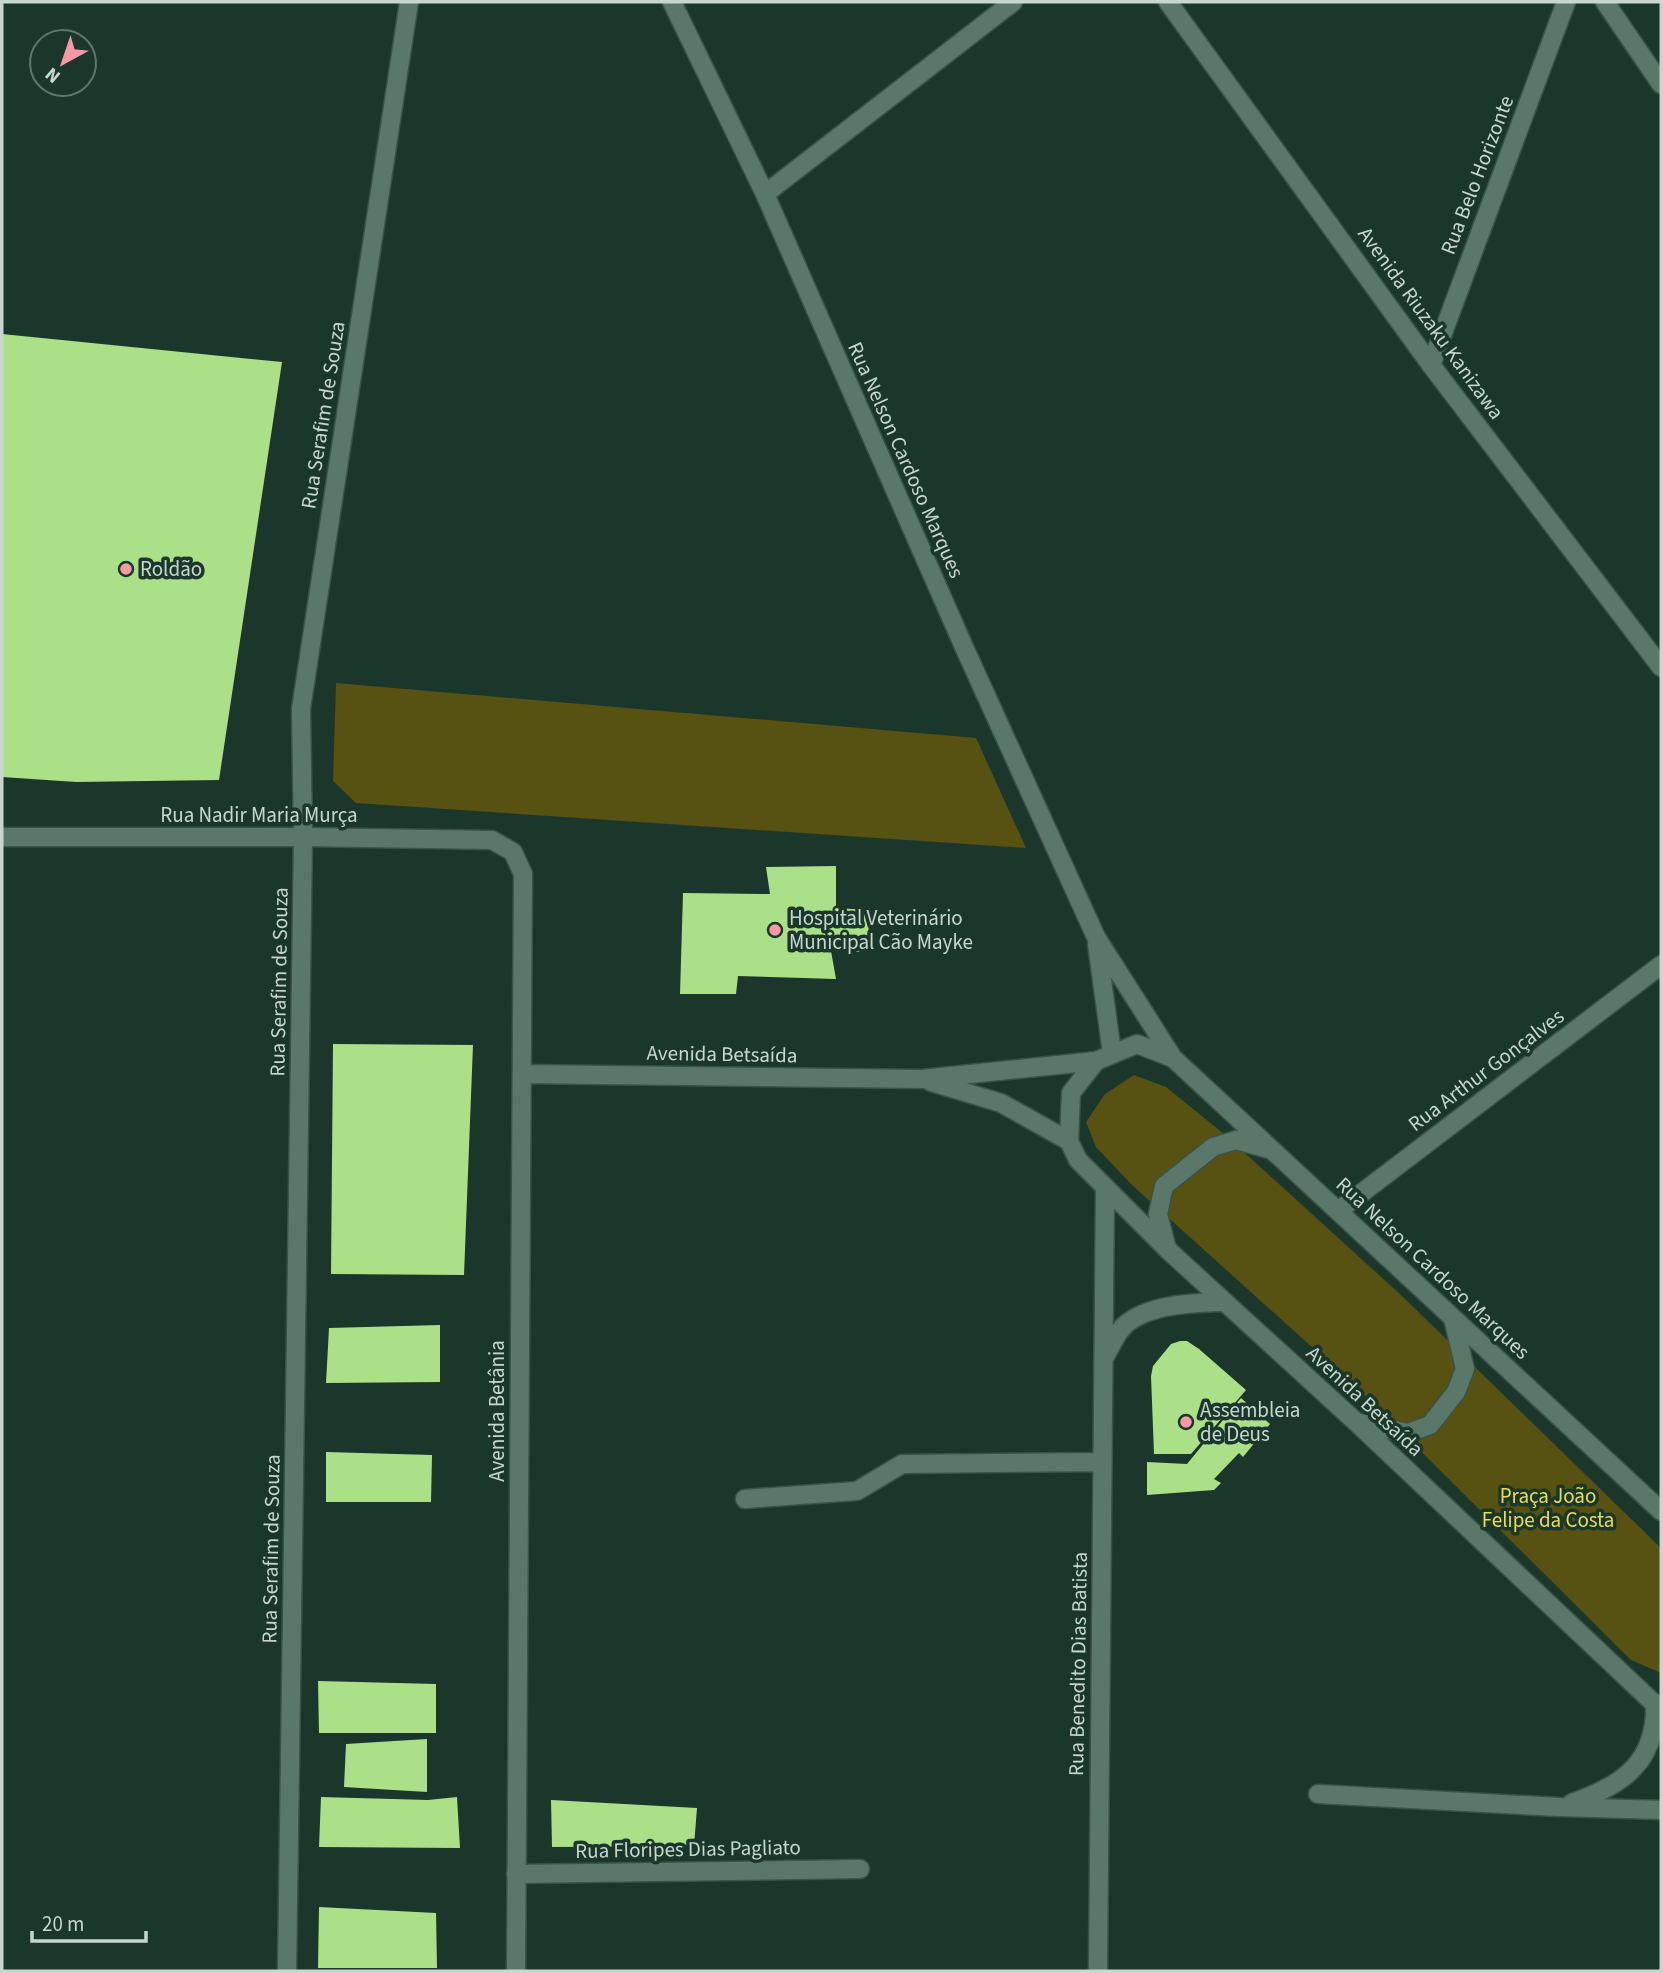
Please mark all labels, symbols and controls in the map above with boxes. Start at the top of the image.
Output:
north arrow [28,28,98,98]
text: N [40,60,67,89]
street label: Rua Belo Horizonte [1433,91,1521,259]
street label: Avenida Riuzaku Kanizawa [1351,220,1511,426]
street label: Rua Serafim de Souza [293,319,353,511]
street label: Rua Nelson Cardoso Marques [840,337,972,583]
place label: Roldão [140,554,202,584]
marker: Roldão [118,561,134,577]
street label: Rua Nadir Maria Murça [160,800,358,830]
street label: Rua Serafim de Souza [262,887,296,1077]
place label: Hospital Veterinário Municipal Cão Mayke [789,903,973,957]
marker: Hospital Veterinário Municipal Cão Mayke [767,922,783,938]
street label: Rua Arthur Gonçalves [1402,1001,1570,1139]
street label: Avenida Betsaída [646,1038,798,1070]
street label: Rua Nelson Cardoso Marques [1329,1170,1537,1366]
street label: Avenida Betsaída [1300,1339,1430,1463]
street label: Avenida Betânia [482,1340,512,1482]
place label: Assembleia de Deus [1200,1395,1300,1449]
marker: Assembleia de Deus [1178,1414,1194,1430]
street label: Rua Serafim de Souza [254,1454,288,1644]
park label: Praça João Felipe da Costa [1482,1481,1614,1535]
street label: Rua Benedito Dias Batista [1061,1552,1095,1776]
street label: Rua Floripes Dias Pagliato [575,1832,801,1866]
scale bar [32,1899,145,1943]
text: 20 m [42,1909,84,1939]

